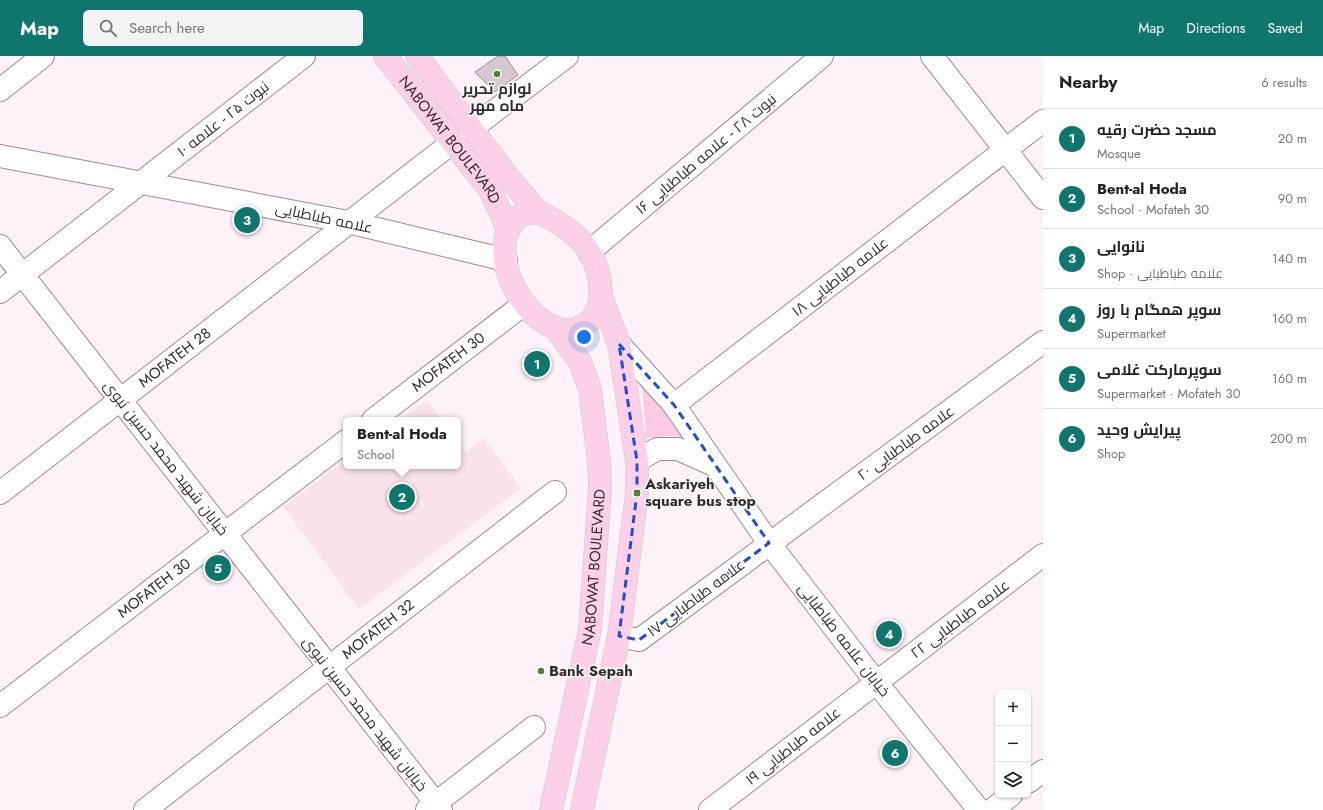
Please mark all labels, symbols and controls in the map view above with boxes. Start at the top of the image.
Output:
search box [83,10,363,46]
text: Map [20,15,59,42]
icon: search [97,17,119,39]
text: Search here [129,17,205,39]
text: Map [1138,18,1164,38]
text: Directions [1186,18,1246,38]
text: Saved [1268,18,1303,38]
marker: لوازم تحریر ماه مهر [492,69,502,79]
text: Nearby [1059,70,1117,94]
street label: NABOWAT BOULEVARD [393,71,506,207]
text: 6 results [1261,73,1307,92]
street label: نبوت ۲۵ - علامه ۱۰ [172,76,274,162]
place label: لوازم تحریر ماه مهر [461,78,532,117]
street label: نبوت ۲۸ - علامه طباطبایی ۱۶ [631,88,781,220]
text: مسجد حضرت رقیه [1097,119,1217,141]
text: 1 [1069,129,1075,148]
text: 20 m [1278,129,1307,148]
text: Mosque [1097,144,1141,163]
text: Bent-al Hoda [1097,178,1187,200]
text: 2 [1068,189,1076,208]
text: 90 m [1278,189,1307,208]
street label: علامه طباطبایی [273,197,375,239]
text: School · Mofateh 30 [1097,200,1209,219]
pin: 3 [234,205,260,235]
street label: علامه طباطبایی ۱۸ [787,232,893,322]
text: نانوایی [1097,236,1145,258]
text: 3 [1068,249,1076,268]
text: 140 m [1272,249,1307,268]
text: Shop · علامه طباطبایی [1097,264,1223,283]
text: سوپر همگام با روز [1097,299,1221,321]
text: 4 [1067,309,1077,328]
text: 160 m [1272,309,1307,328]
street label: MOFATEH 28 [134,322,216,393]
text: Supermarket [1097,324,1166,343]
street label: MOFATEH 30 [407,327,490,397]
your location [574,327,594,347]
pin: 1 [524,349,550,379]
text: سوپرمارکت غلامی [1097,359,1222,381]
text: 5 [1068,369,1076,388]
text: 160 m [1272,369,1307,388]
street label: خیابان شهید محمد حسین نبوی [98,376,234,540]
text: Supermarket · Mofateh 30 [1097,384,1240,403]
street label: علامه طباطبایی ۲۰ [853,400,959,486]
popup [343,417,461,469]
text: پیرایش وحید [1097,419,1181,441]
text: Bent-al Hoda [357,423,447,445]
text: 6 [1068,429,1076,448]
text: 200 m [1270,429,1307,448]
text: Shop [1097,444,1125,463]
text: School [357,445,394,464]
place label: Askariyeh square bus stop [644,473,756,512]
pin: 2 [389,482,415,512]
street label: NABOWAT BOULEVARD [576,488,611,647]
marker: Askariyeh square bus stop [632,488,642,498]
street label: MOFATEH 30 [113,553,195,623]
pin: 5 [205,553,231,583]
street label: علامه طباطبایی ۱۷ [642,554,750,642]
street label: علامه طباطبایی ۲۲ [906,574,1014,664]
street label: خیابان علامه طباطبایی [793,578,895,702]
street label: MOFATEH 32 [337,594,419,664]
pin: 4 [876,619,902,649]
street label: خیابان شهید محمد حسین نبوی [297,632,433,796]
place label: Bank Sepah [549,660,633,682]
marker: Bank Sepah [536,666,546,676]
map controls [995,690,1031,798]
button: + [995,690,1031,726]
street label: علامه طباطبایی ۱۹ [741,702,845,790]
button: − [995,726,1031,762]
pin: 6 [882,738,908,768]
button: layers [995,762,1031,798]

